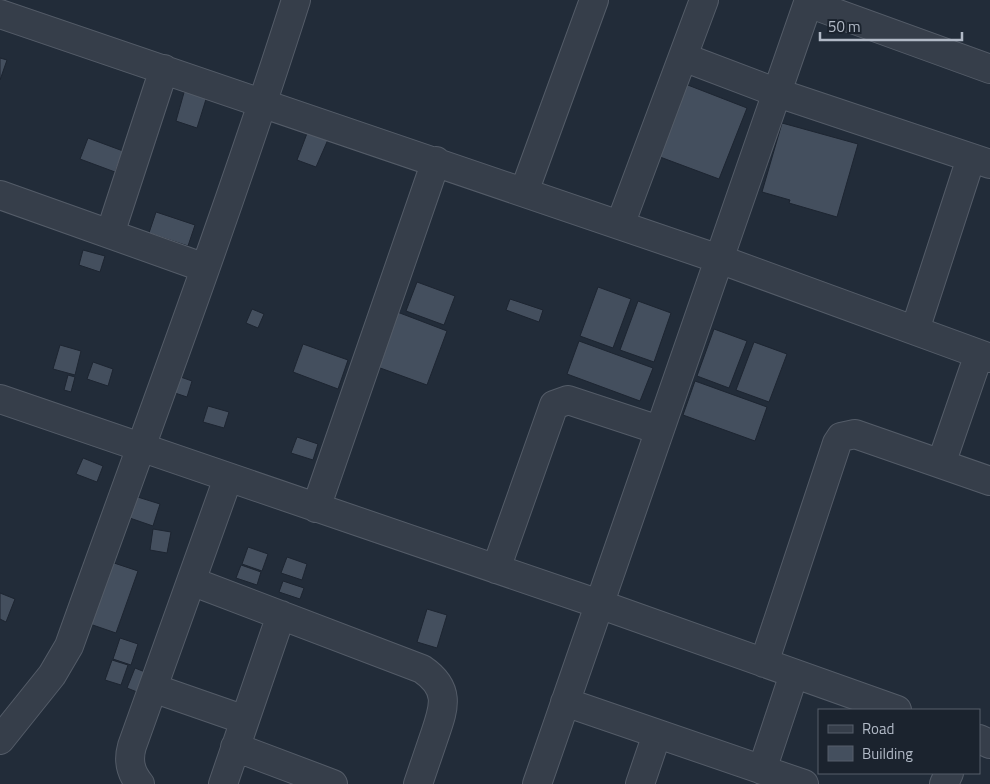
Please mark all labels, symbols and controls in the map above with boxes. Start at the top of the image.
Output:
scale bar [820,10,962,42]
text: 50 m [828,15,861,38]
legend [818,709,980,774]
text: Road [862,717,894,740]
text: Building [862,742,913,765]

